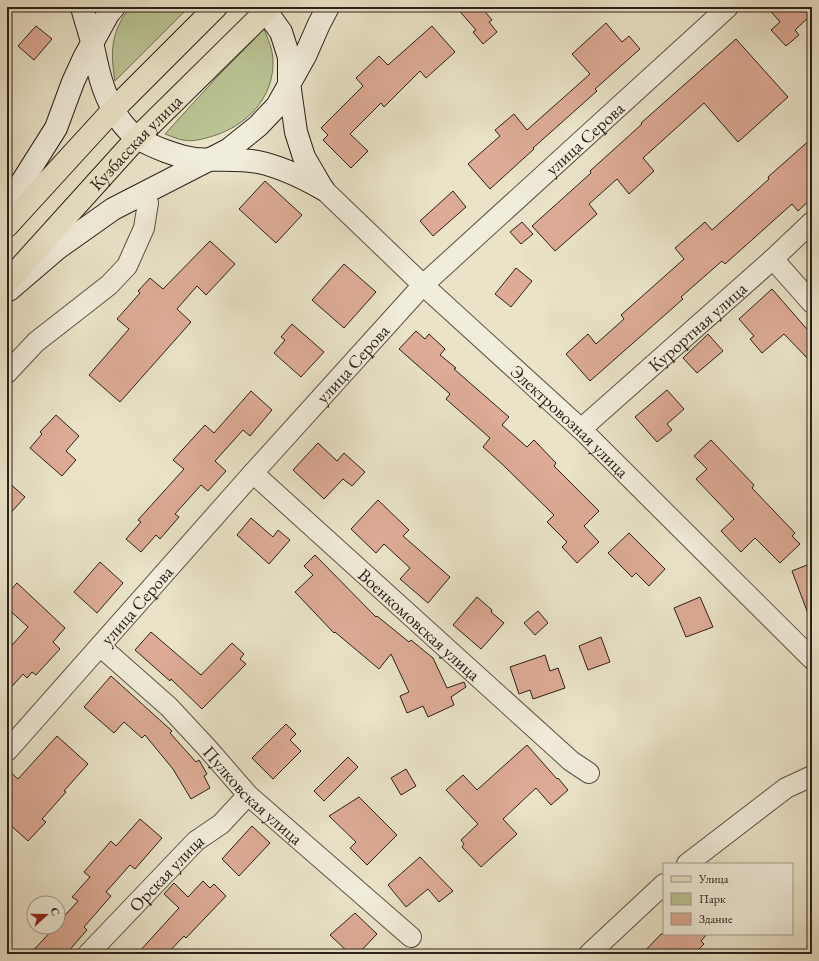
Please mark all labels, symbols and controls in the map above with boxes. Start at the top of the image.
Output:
street label: Кузбасская улица [84,88,187,195]
street label: улица Серова [540,96,629,180]
street label: Курортная улица [643,276,752,376]
street label: улица Серова [311,319,394,408]
street label: Электровозная улица [506,359,635,483]
street label: улица Серова [95,560,178,650]
street label: Военкомовская улица [354,563,486,686]
street label: Пулковская улица [198,740,309,850]
street label: Орская улица [123,827,208,916]
legend [663,863,793,935]
text: Улица [698,871,729,887]
text: Парк [699,891,726,907]
north arrow [26,895,66,935]
text: С [47,905,63,918]
text: Здание [699,911,733,927]

